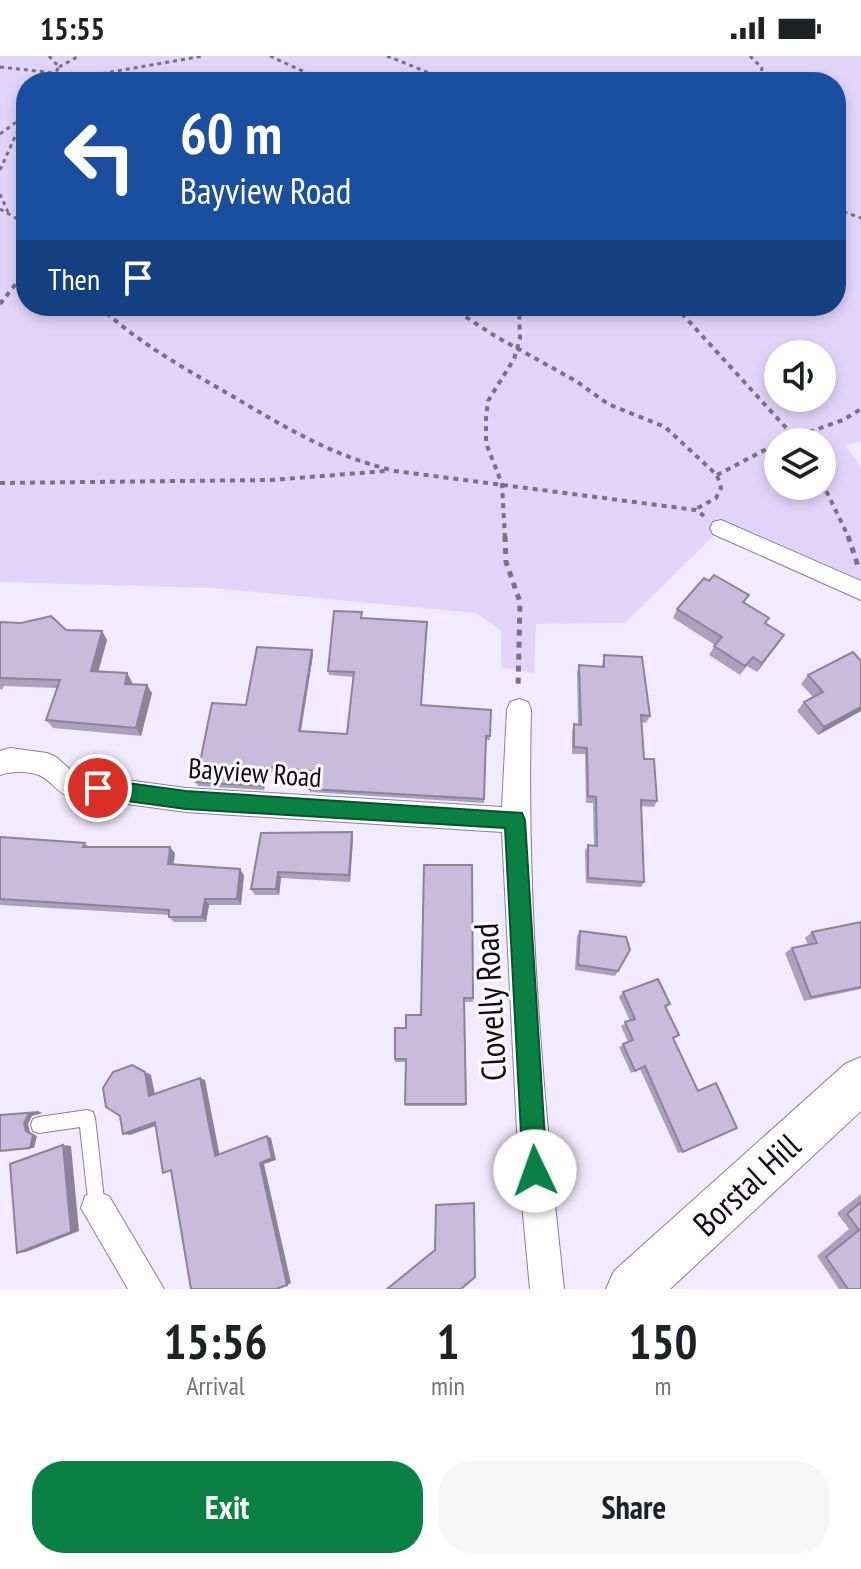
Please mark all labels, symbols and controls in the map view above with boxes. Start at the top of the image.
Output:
text: 15:55 [40,9,105,48]
text: 60 m [180,97,282,169]
icon: left [48,104,152,208]
text: Bayview Road [180,167,351,214]
icon: arrive [116,256,160,300]
text: Then [48,259,100,298]
map controls [764,340,836,500]
button: sound [764,340,836,412]
button: layers [764,428,836,500]
street label: Bayview Road [187,749,323,795]
pin [64,754,132,822]
icon: arrive [76,766,120,810]
street label: Clovelly Road [463,922,515,1082]
street label: Borstal Hill [683,1123,809,1245]
position arrow [493,1129,577,1213]
text: 15:56 [164,1310,267,1372]
text: 1 [437,1310,459,1372]
text: 150 [629,1310,697,1372]
text: Arrival [186,1369,245,1402]
text: min [431,1369,465,1402]
text: m [655,1369,671,1402]
button: Exit [32,1461,423,1553]
button: Share [439,1461,829,1553]

